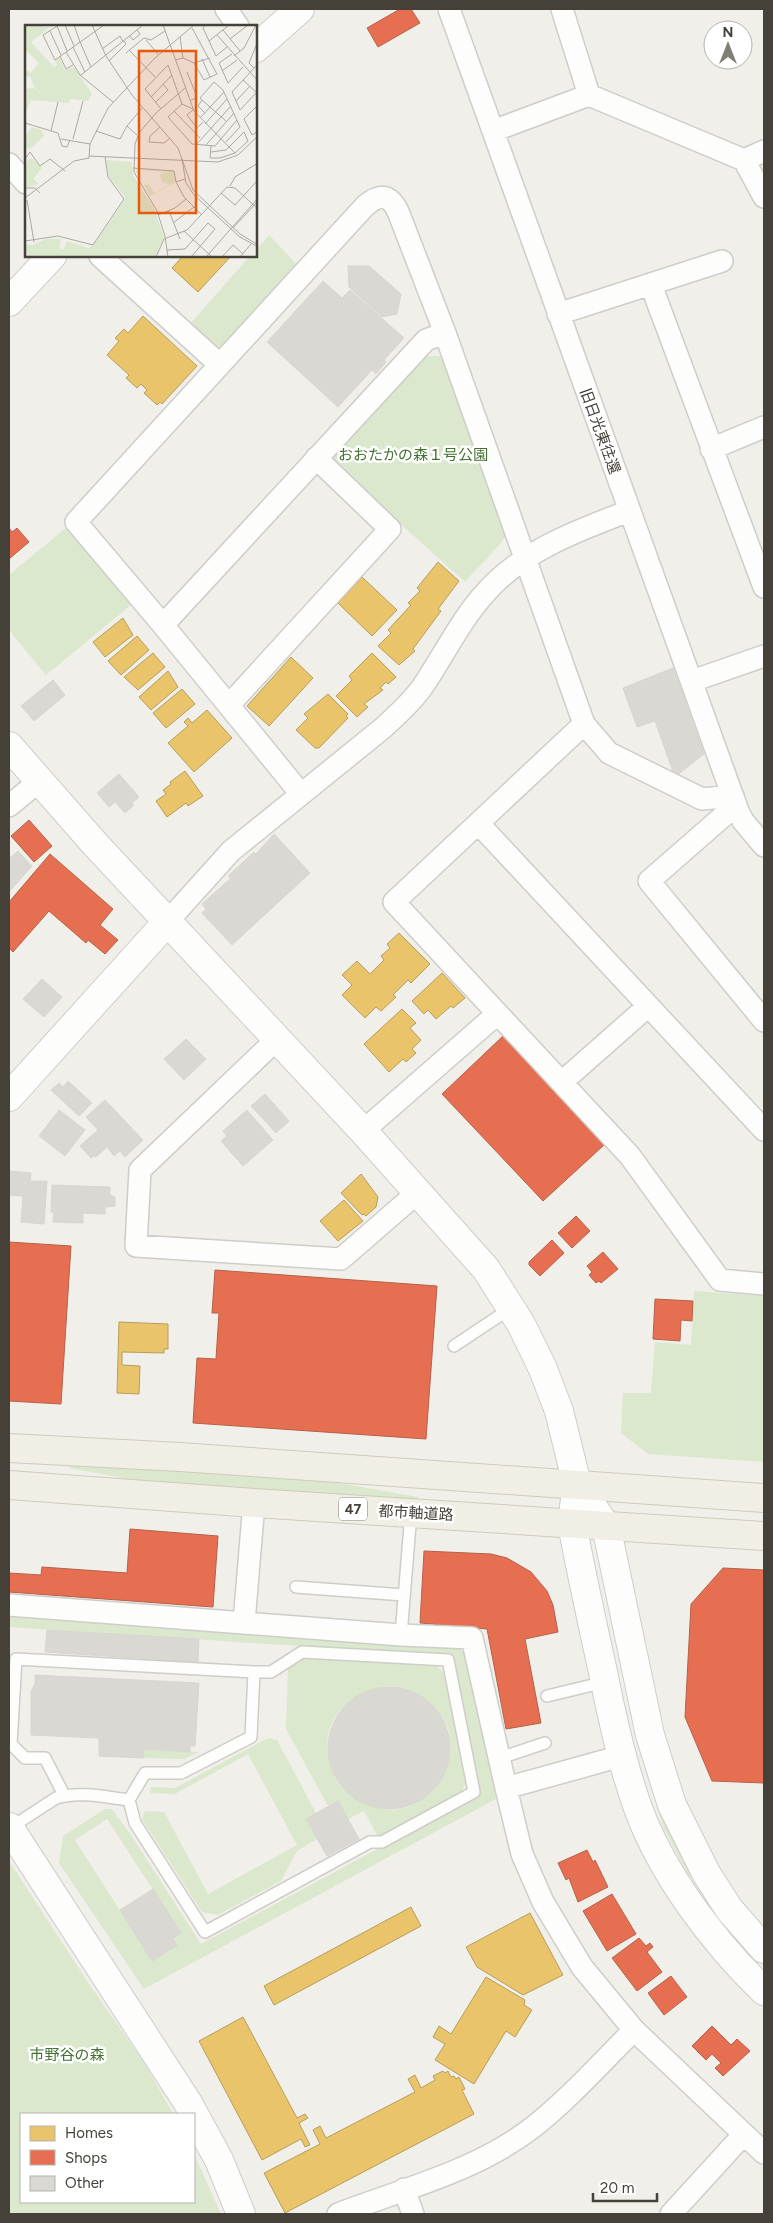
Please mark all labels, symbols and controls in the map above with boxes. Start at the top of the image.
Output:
north arrow [703,20,753,70]
text: N [723,24,733,41]
inset map [25,25,258,258]
street label: 旧日光東往還 [576,386,624,476]
park label: おおたかの森１号公園 [338,446,488,464]
road number: 47 [339,1498,367,1520]
street label: 都市軸道路 [378,1502,454,1524]
park label: 市野谷の森 [29,2046,105,2064]
legend [20,2113,195,2203]
text: Homes [65,2124,113,2142]
text: Shops [65,2149,107,2167]
scale bar [593,2170,657,2202]
text: Other [65,2174,104,2192]
text: 20 m [600,2179,634,2197]

